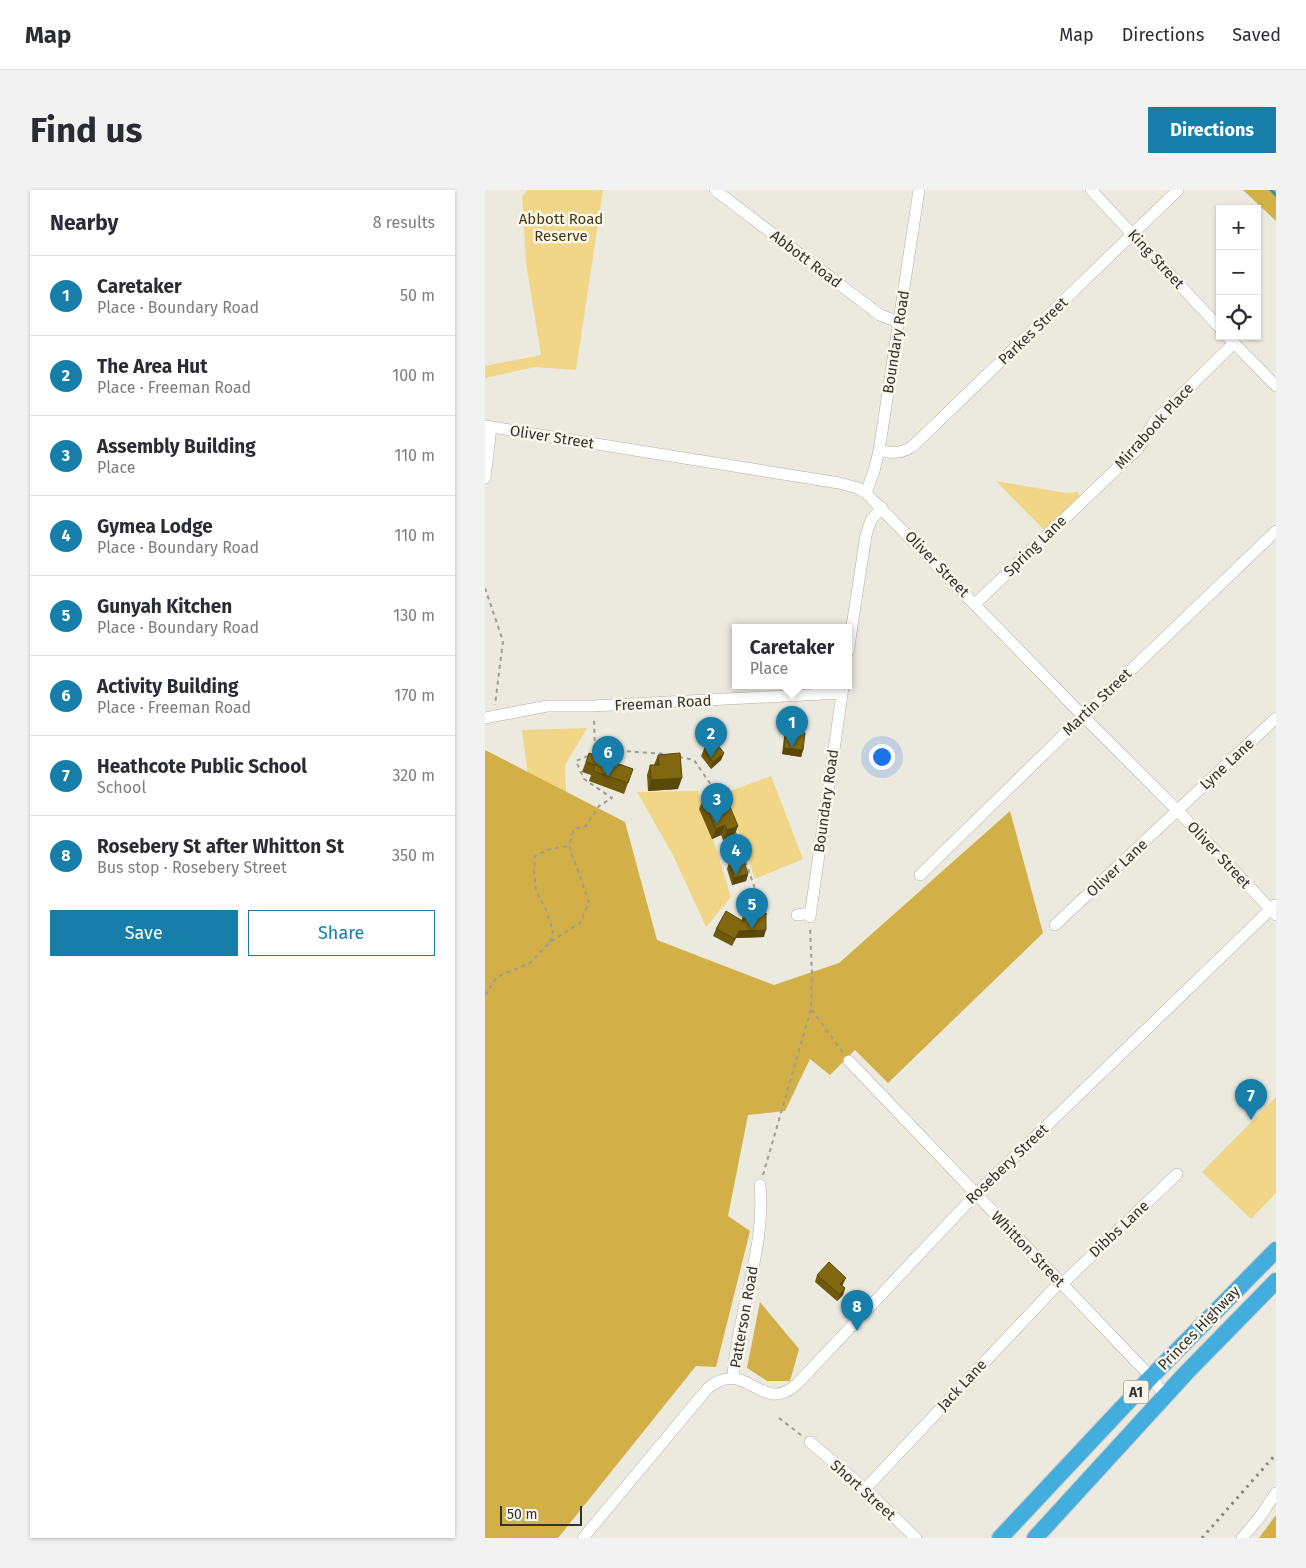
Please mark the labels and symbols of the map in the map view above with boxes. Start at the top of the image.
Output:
park label: Abbott Road Reserve [519,210,603,245]
street label: Abbott Road [767,226,845,292]
street label: King Street [1124,226,1188,293]
street label: Boundary Road [879,289,913,395]
street label: Parkes Street [995,293,1072,368]
street label: Mirrabook Place [1111,379,1197,473]
street label: Oliver Street [509,421,596,453]
street label: Spring Lane [1000,512,1070,580]
street label: Oliver Street [901,527,973,601]
street label: Martin Street [1059,664,1136,739]
street label: Freeman Road [614,691,712,715]
pin: 1 [776,706,808,747]
pin: 2 [695,717,727,758]
street label: Lyne Lane [1196,735,1258,793]
pin: 6 [592,736,624,777]
your location [869,744,895,770]
street label: Boundary Road [810,748,842,854]
pin: 3 [701,783,733,824]
street label: Oliver Street [1183,818,1255,893]
pin: 4 [720,834,752,875]
street label: Oliver Lane [1083,835,1151,901]
pin: 5 [736,888,768,929]
pin: 7 [1235,1079,1267,1120]
street label: Rosebery Street [962,1120,1052,1208]
street label: Dibbs Lane [1085,1197,1153,1261]
street label: Whitton Street [987,1207,1069,1291]
street label: Patterson Road [726,1264,762,1370]
street label: Princes Highway [1154,1282,1244,1374]
pin: 8 [841,1290,873,1331]
street label: Jack Lane [934,1355,990,1415]
road number: A1 [1123,1380,1149,1404]
street label: Short Street [827,1456,900,1524]
scale bar [500,1503,583,1526]

